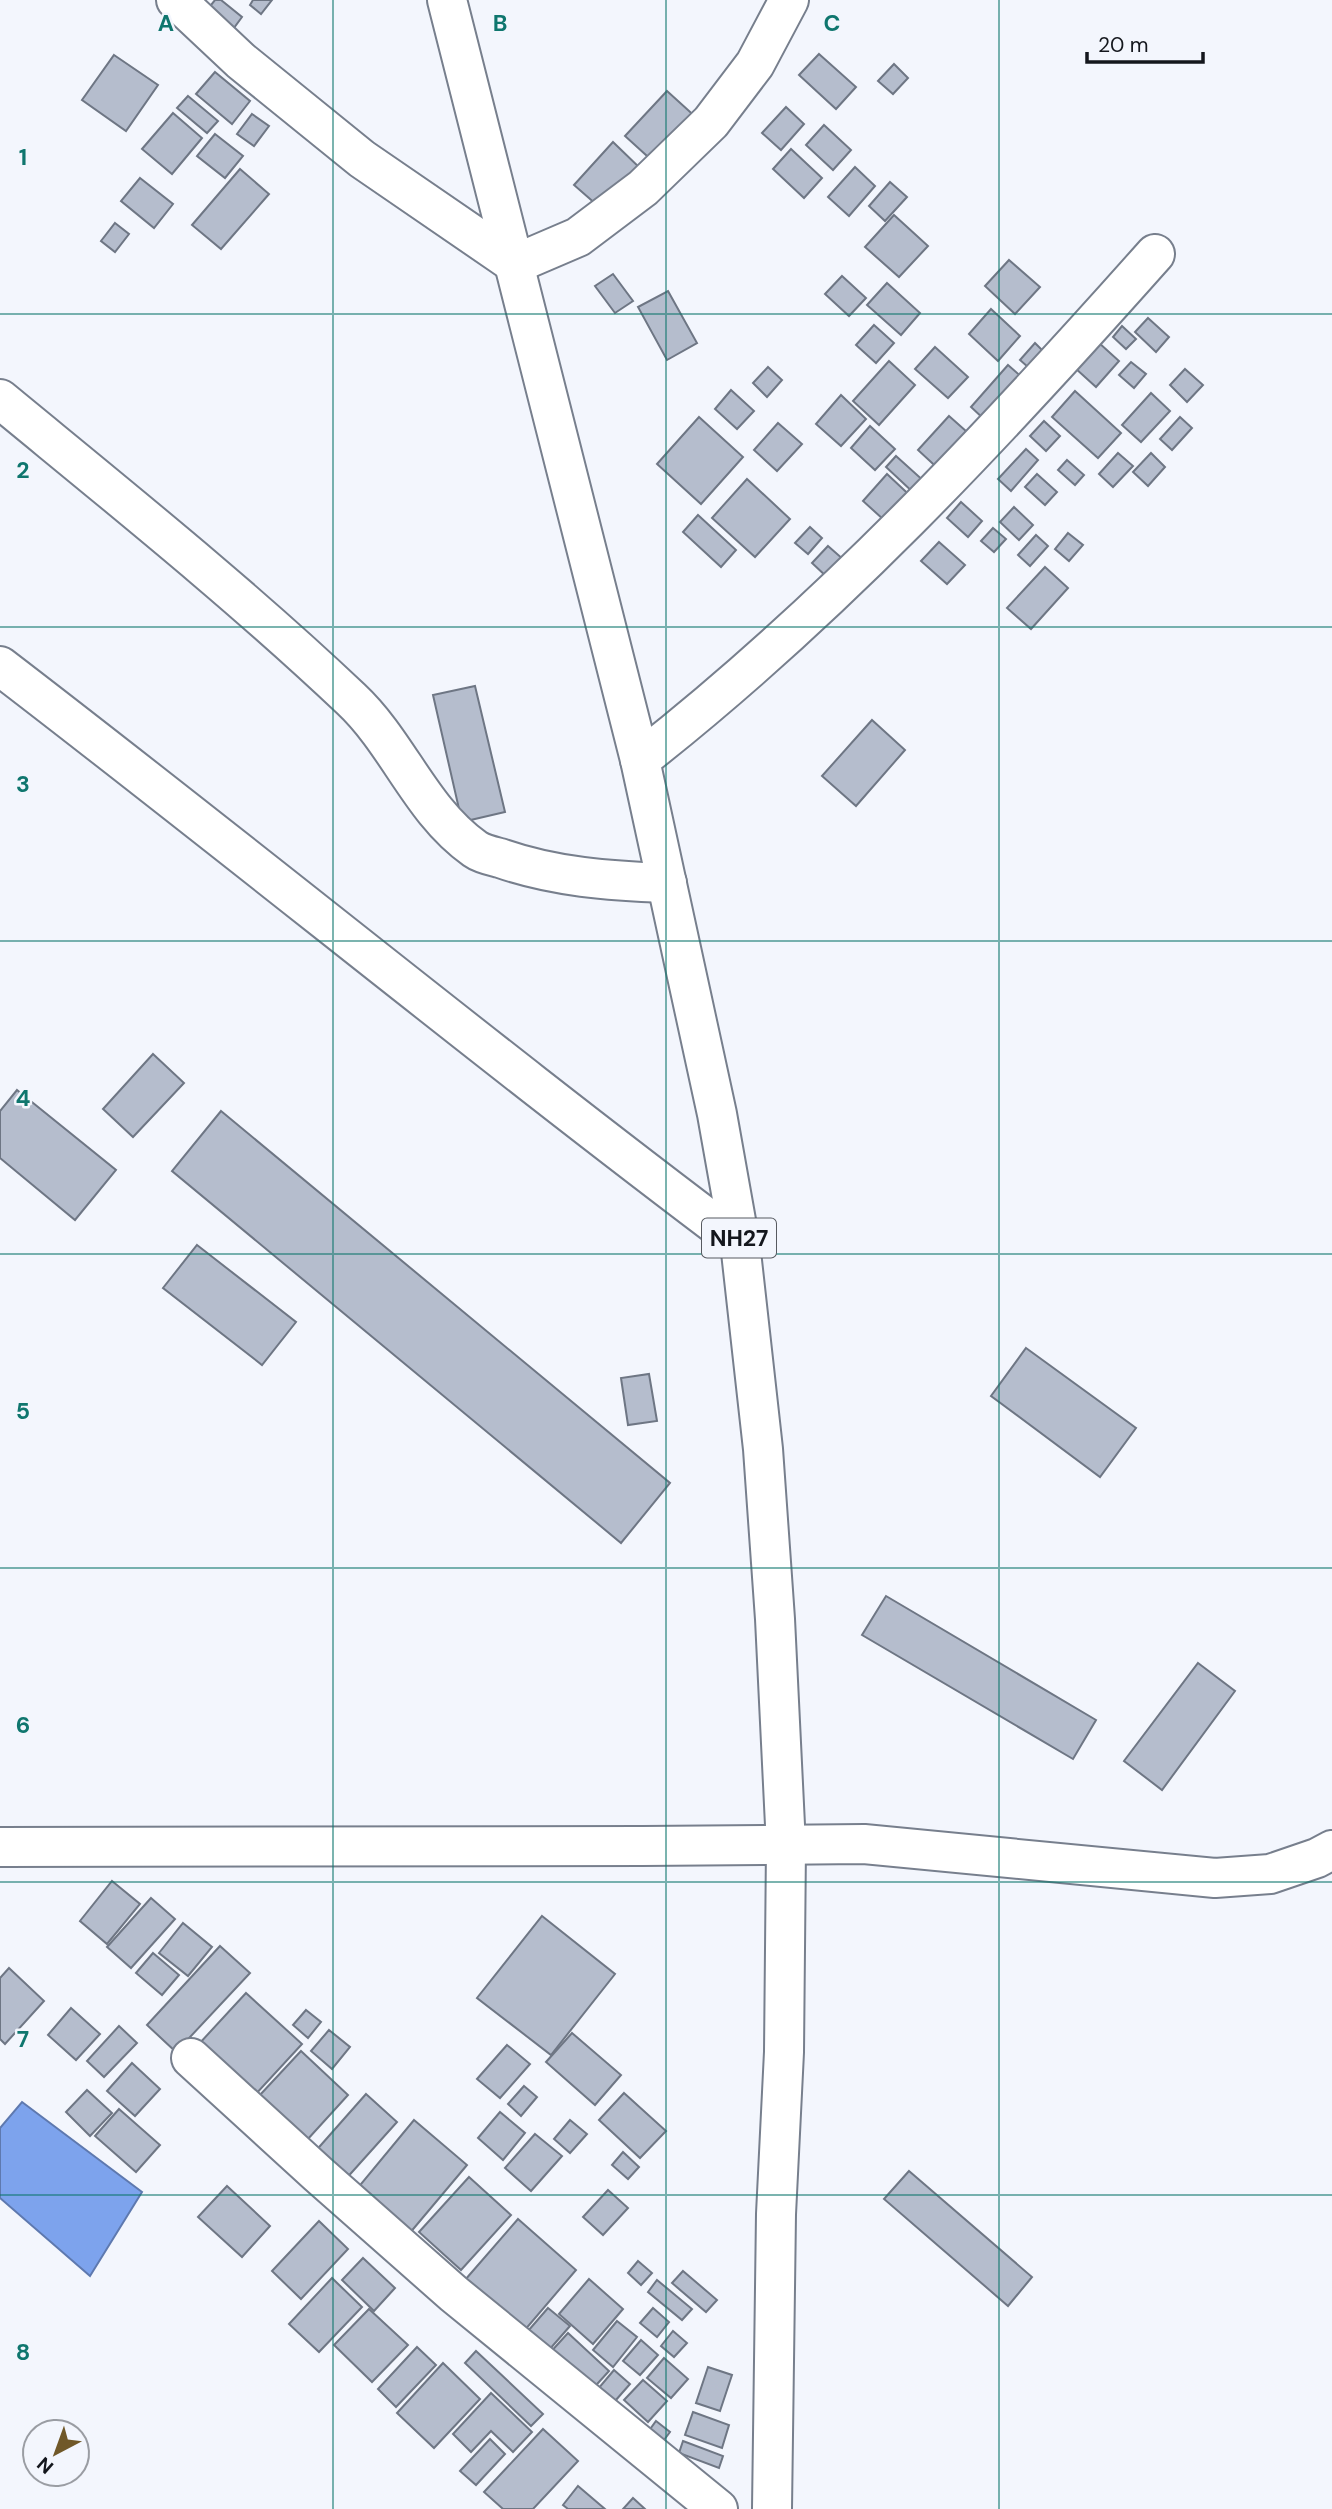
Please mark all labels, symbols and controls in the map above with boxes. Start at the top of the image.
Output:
text: A [158,8,174,38]
text: B [493,8,507,38]
text: C [824,8,840,38]
scale bar [1087,21,1202,65]
text: 20 m [1098,31,1149,59]
text: 1 [19,142,27,172]
text: 2 [16,455,30,485]
text: 3 [16,769,30,799]
text: 4 [16,1083,31,1113]
road number: NH27 [702,1218,776,1258]
text: 5 [16,1396,30,1426]
text: 6 [16,1710,30,1740]
text: 7 [17,2024,29,2054]
text: 8 [16,2337,30,2367]
north arrow [21,2418,91,2488]
text: N [32,2451,59,2479]

